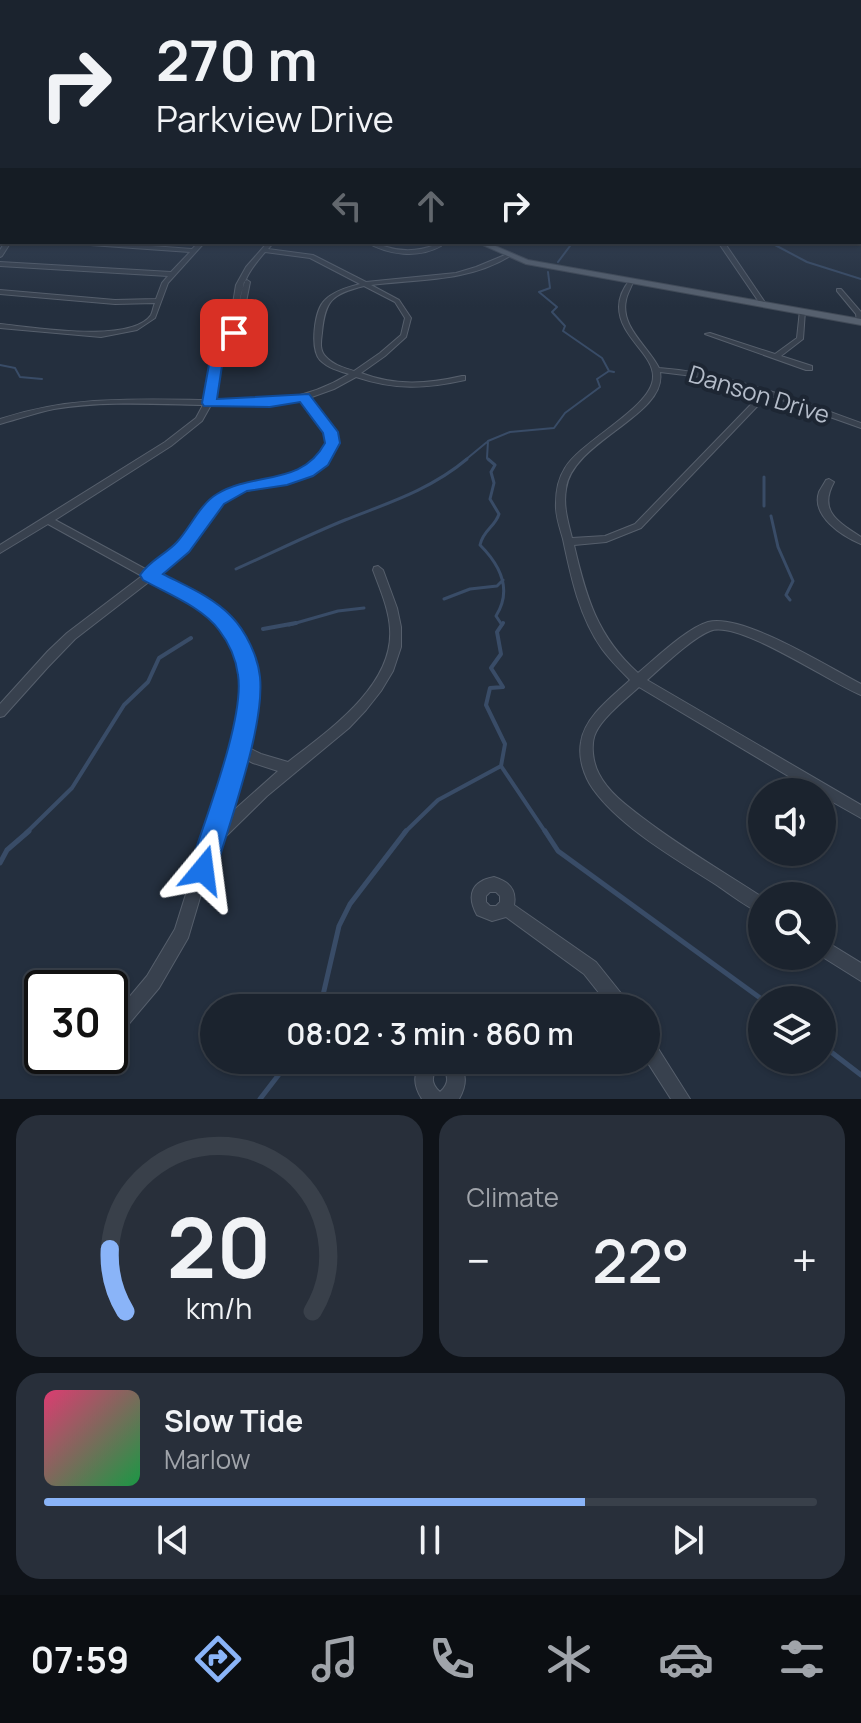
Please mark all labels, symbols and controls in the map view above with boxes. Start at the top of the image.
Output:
text: 270 m [156,21,318,98]
icon: right [24,32,128,136]
text: Parkview Drive [156,94,394,143]
icon: left [325,184,369,228]
icon: ahead [409,184,453,228]
icon: right [493,184,537,228]
pin [200,299,268,367]
icon: arrive [212,311,256,355]
street label: Danson Drive [685,356,834,431]
map controls [748,778,836,1074]
button: sound [748,778,836,866]
position arrow [161,828,245,912]
button: search [748,882,836,970]
speed limit sign: 30 [24,970,128,1074]
button: layers [748,986,836,1074]
text: 08:02 · 3 min · 860 m [286,1013,574,1054]
text: Climate [467,1179,559,1215]
text: 20 [167,1189,271,1303]
text: 22° [592,1219,690,1301]
text: − [467,1230,490,1290]
text: + [792,1230,817,1290]
text: km/h [186,1289,252,1328]
text: Slow Tide [164,1400,303,1441]
text: Marlow [164,1441,251,1477]
icon: previous [151,1518,195,1562]
icon: pause [408,1518,452,1562]
icon: next [666,1518,710,1562]
icon: directions [190,1631,246,1687]
icon: music [307,1631,363,1687]
icon: phone [424,1631,480,1687]
icon: climate [541,1631,597,1687]
icon: car [658,1631,714,1687]
icon: filters [774,1631,830,1687]
text: 07:59 [30,1635,129,1684]

